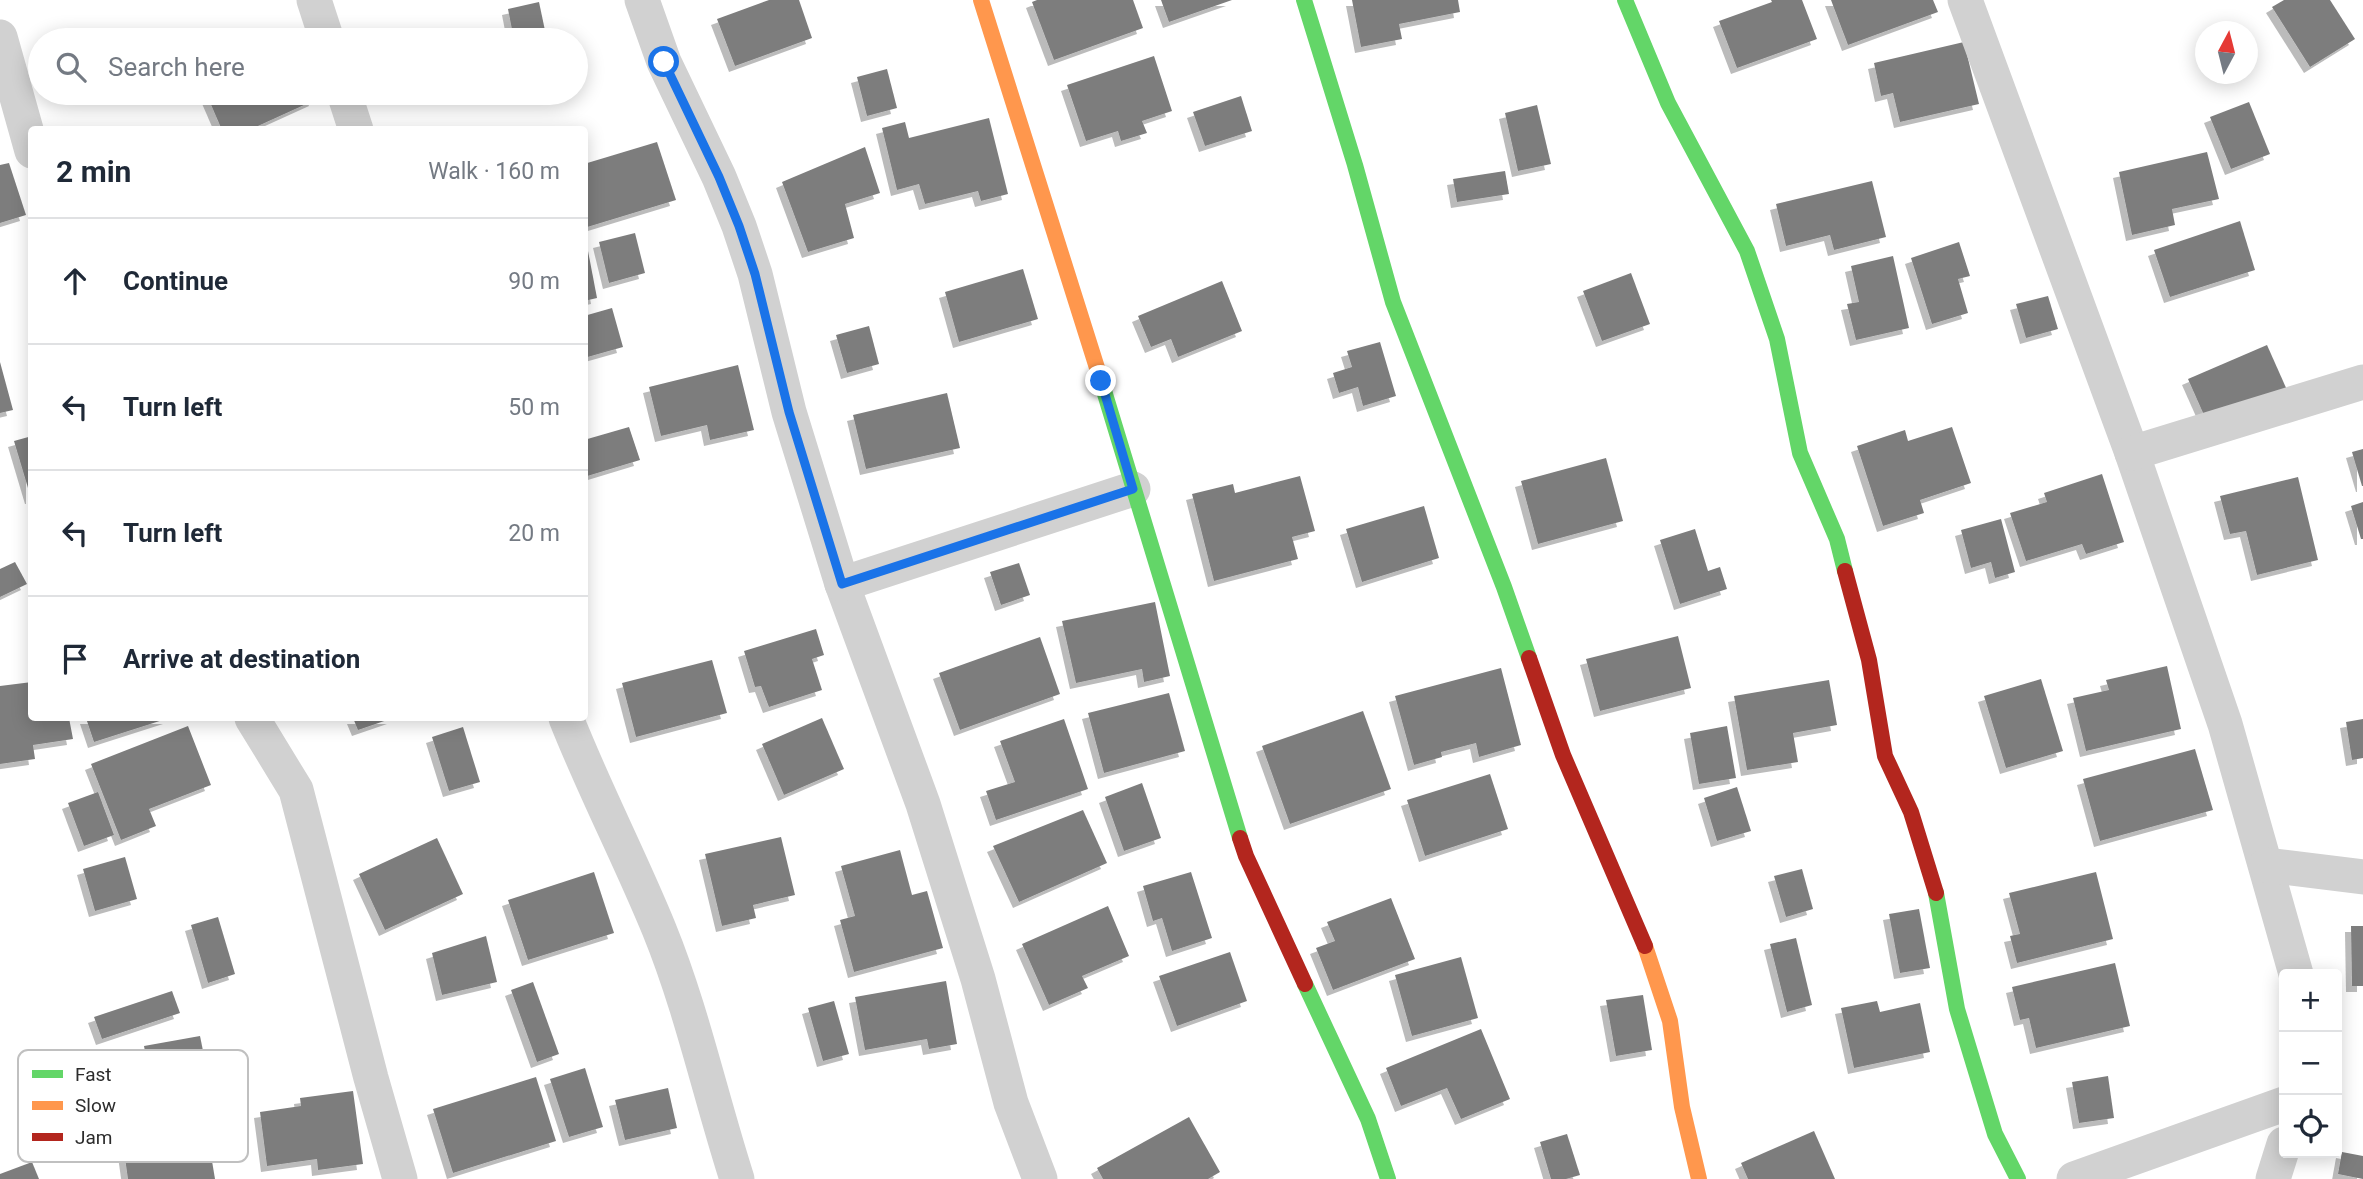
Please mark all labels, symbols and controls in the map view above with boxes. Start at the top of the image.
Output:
north arrow [2195,21,2258,84]
search box [28,28,588,105]
route start [648,46,679,77]
icon: search [52,48,90,86]
text: Search here [108,52,245,82]
text: 2 min [56,154,131,189]
text: Walk · 160 m [428,158,560,185]
icon: ahead [56,262,94,300]
text: Continue [123,266,228,296]
text: 90 m [508,268,560,295]
route end [1085,365,1116,396]
icon: left [56,388,94,426]
text: Turn left [123,392,222,422]
text: 50 m [508,394,560,421]
icon: left [56,514,94,552]
text: Turn left [123,518,222,548]
text: 20 m [508,520,560,547]
icon: arrive [56,640,94,678]
text: Arrive at destination [123,644,360,674]
map controls [2279,969,2342,1158]
button: + [2279,969,2342,1032]
button: − [2279,1032,2342,1095]
legend [18,1050,248,1162]
text: Fast [75,1063,112,1086]
text: Slow [75,1094,116,1117]
button: locate [2279,1095,2342,1158]
text: Jam [75,1126,112,1149]

